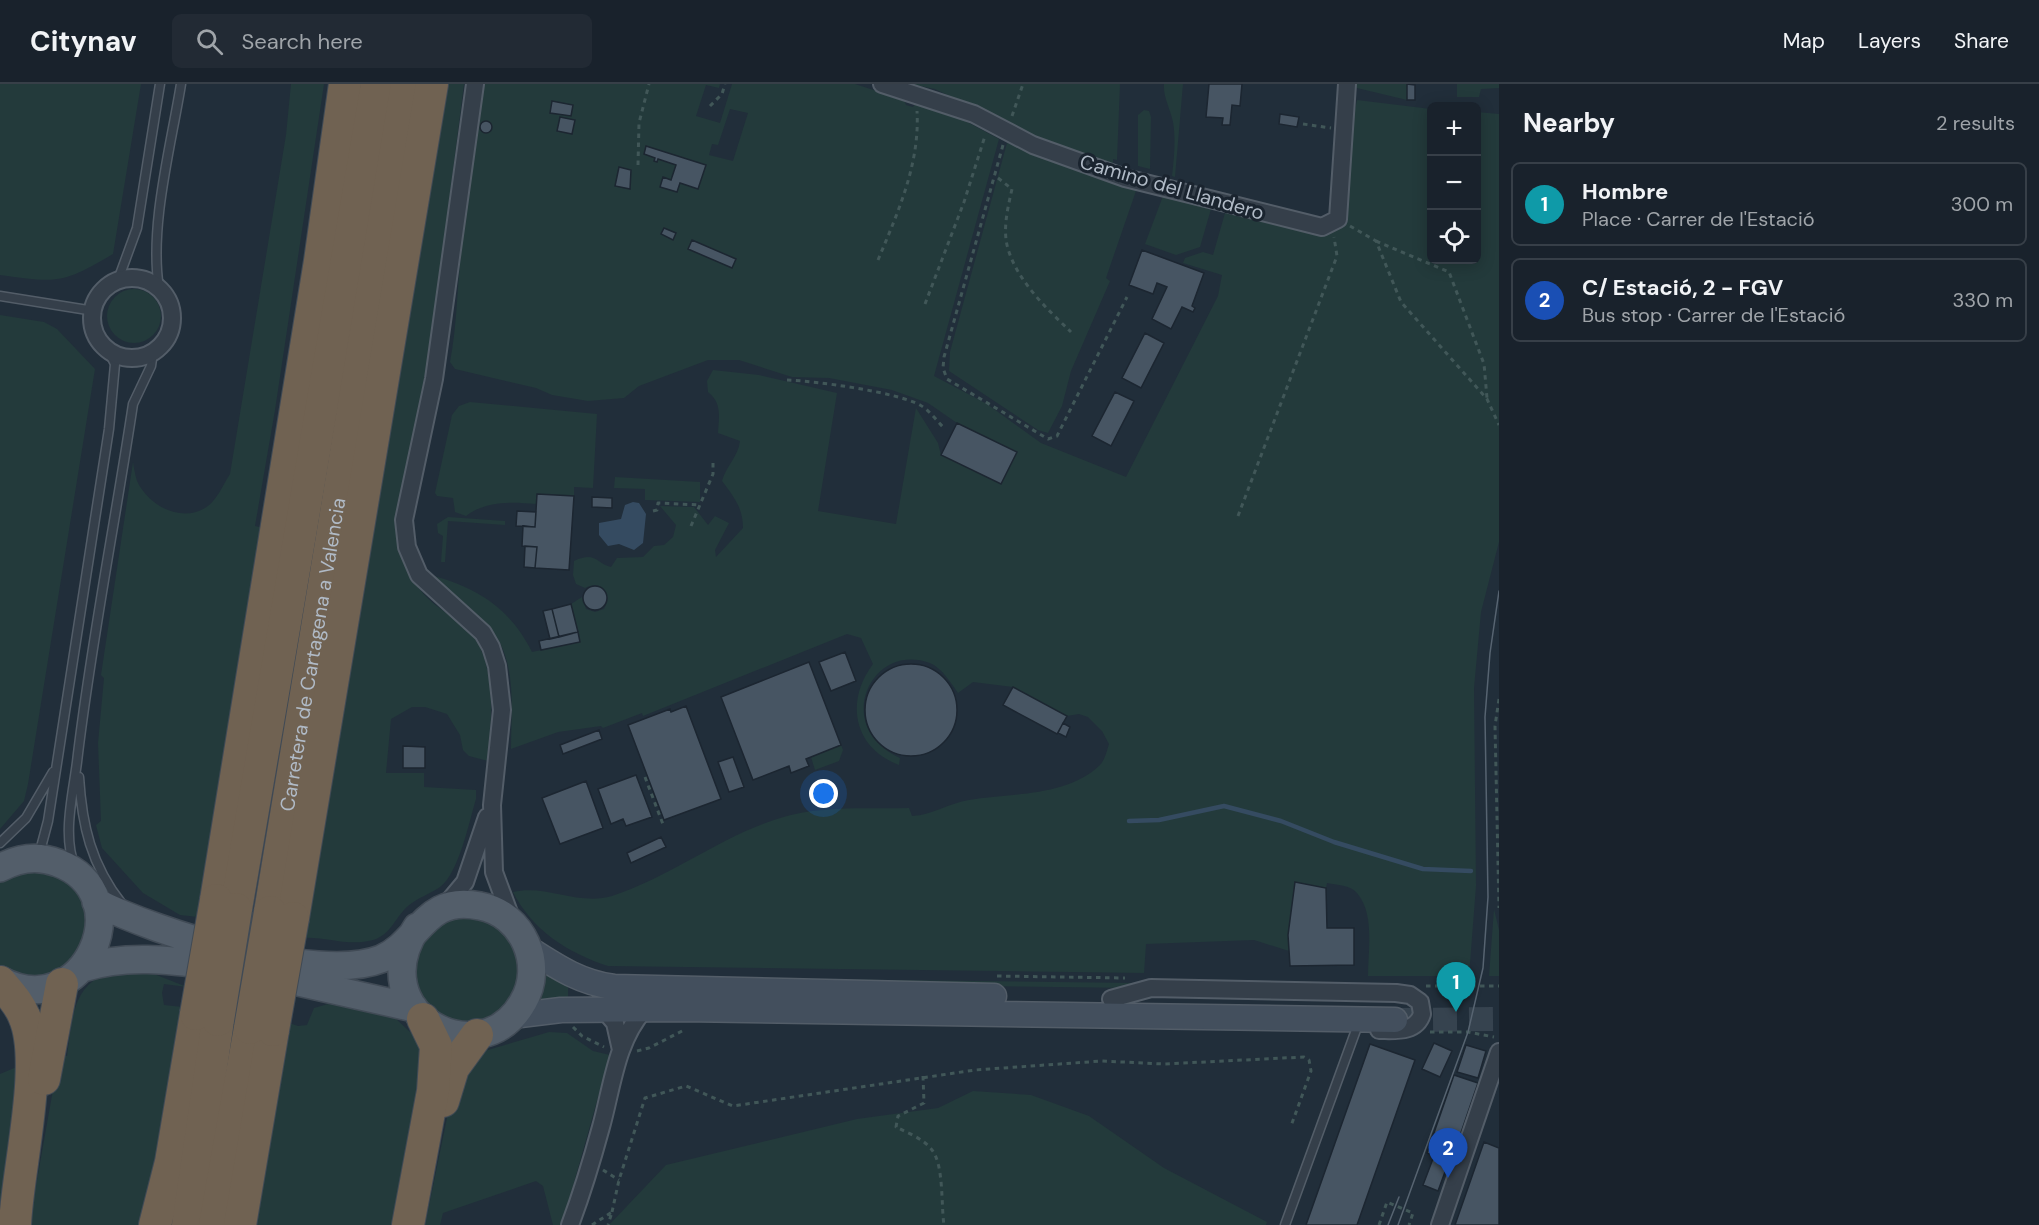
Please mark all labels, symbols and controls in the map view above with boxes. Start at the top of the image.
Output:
search box [172,14,592,68]
text: Citynav [30,23,136,60]
icon: search [193,25,226,58]
text: Search here [241,27,363,56]
text: Map [1783,27,1825,55]
text: Layers [1858,27,1921,55]
text: Share [1954,27,2009,55]
map controls [1427,102,1481,264]
button: + [1427,102,1481,156]
text: Nearby [1523,106,1615,140]
text: 2 results [1936,110,2015,136]
street label: Camino del Llandero [1077,148,1267,226]
button: − [1427,156,1481,210]
text: Hombre [1582,177,1668,206]
text: 1 [1541,191,1548,217]
text: 300 m [1951,191,2013,217]
text: Place · Carrer de l'Estació [1582,206,1815,232]
button: locate [1427,210,1481,264]
text: C/ Estació, 2 - FGV [1582,273,1783,302]
text: 2 [1539,287,1550,313]
text: 330 m [1953,287,2013,313]
text: Bus stop · Carrer de l'Estació [1582,302,1845,328]
street label: Carretera de Cartagena a Valencia [274,496,351,813]
your location [809,779,838,808]
pin: 1 [1436,962,1476,1012]
pin: 2 [1428,1128,1468,1178]

